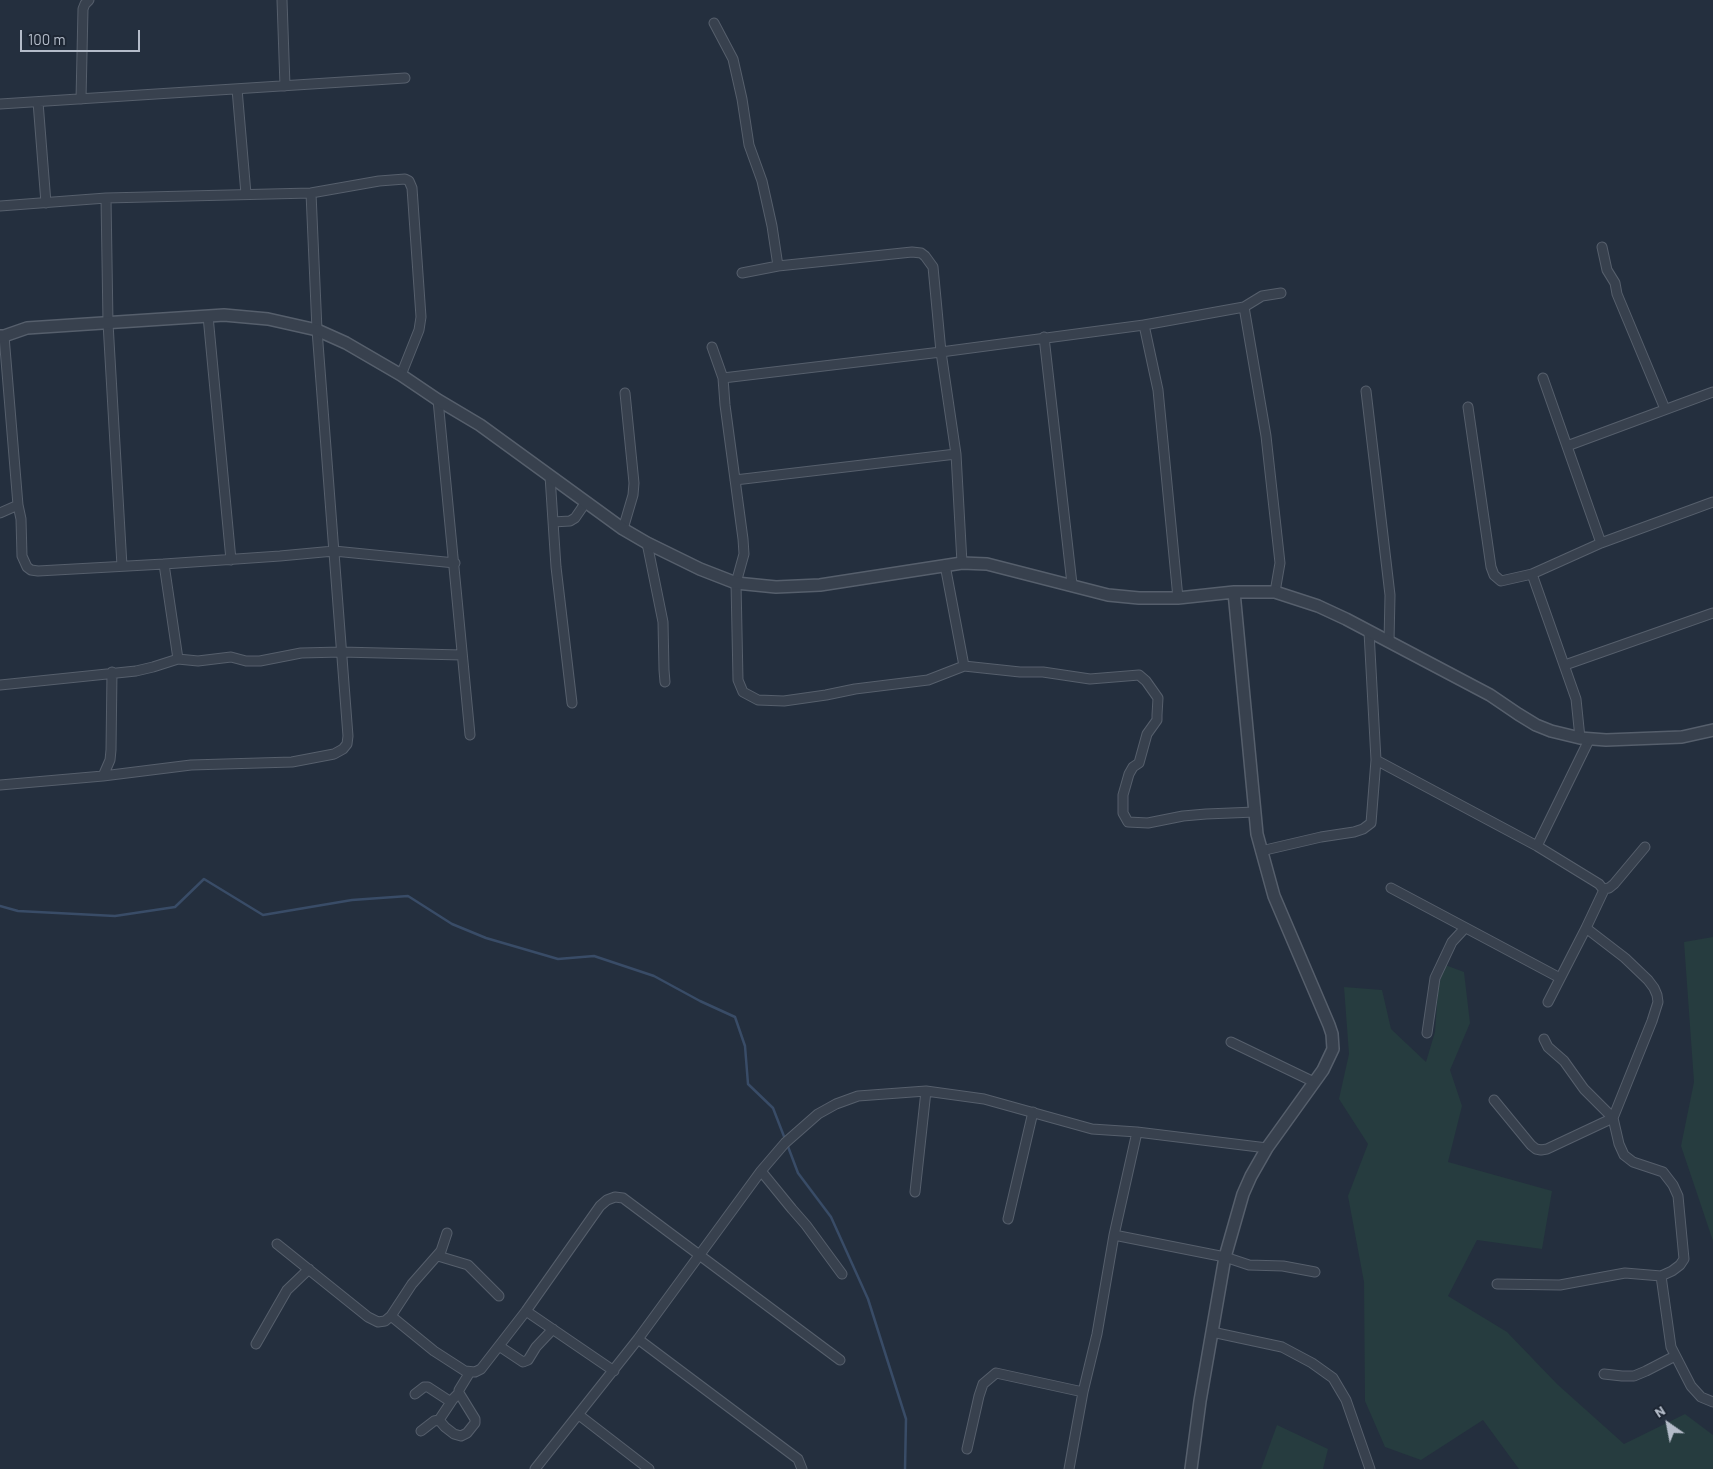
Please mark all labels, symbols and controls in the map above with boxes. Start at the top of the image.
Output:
scale bar [22,20,142,52]
text: 100 m [28,30,66,48]
north arrow [1643,1399,1693,1449]
text: N [1651,1401,1668,1421]

